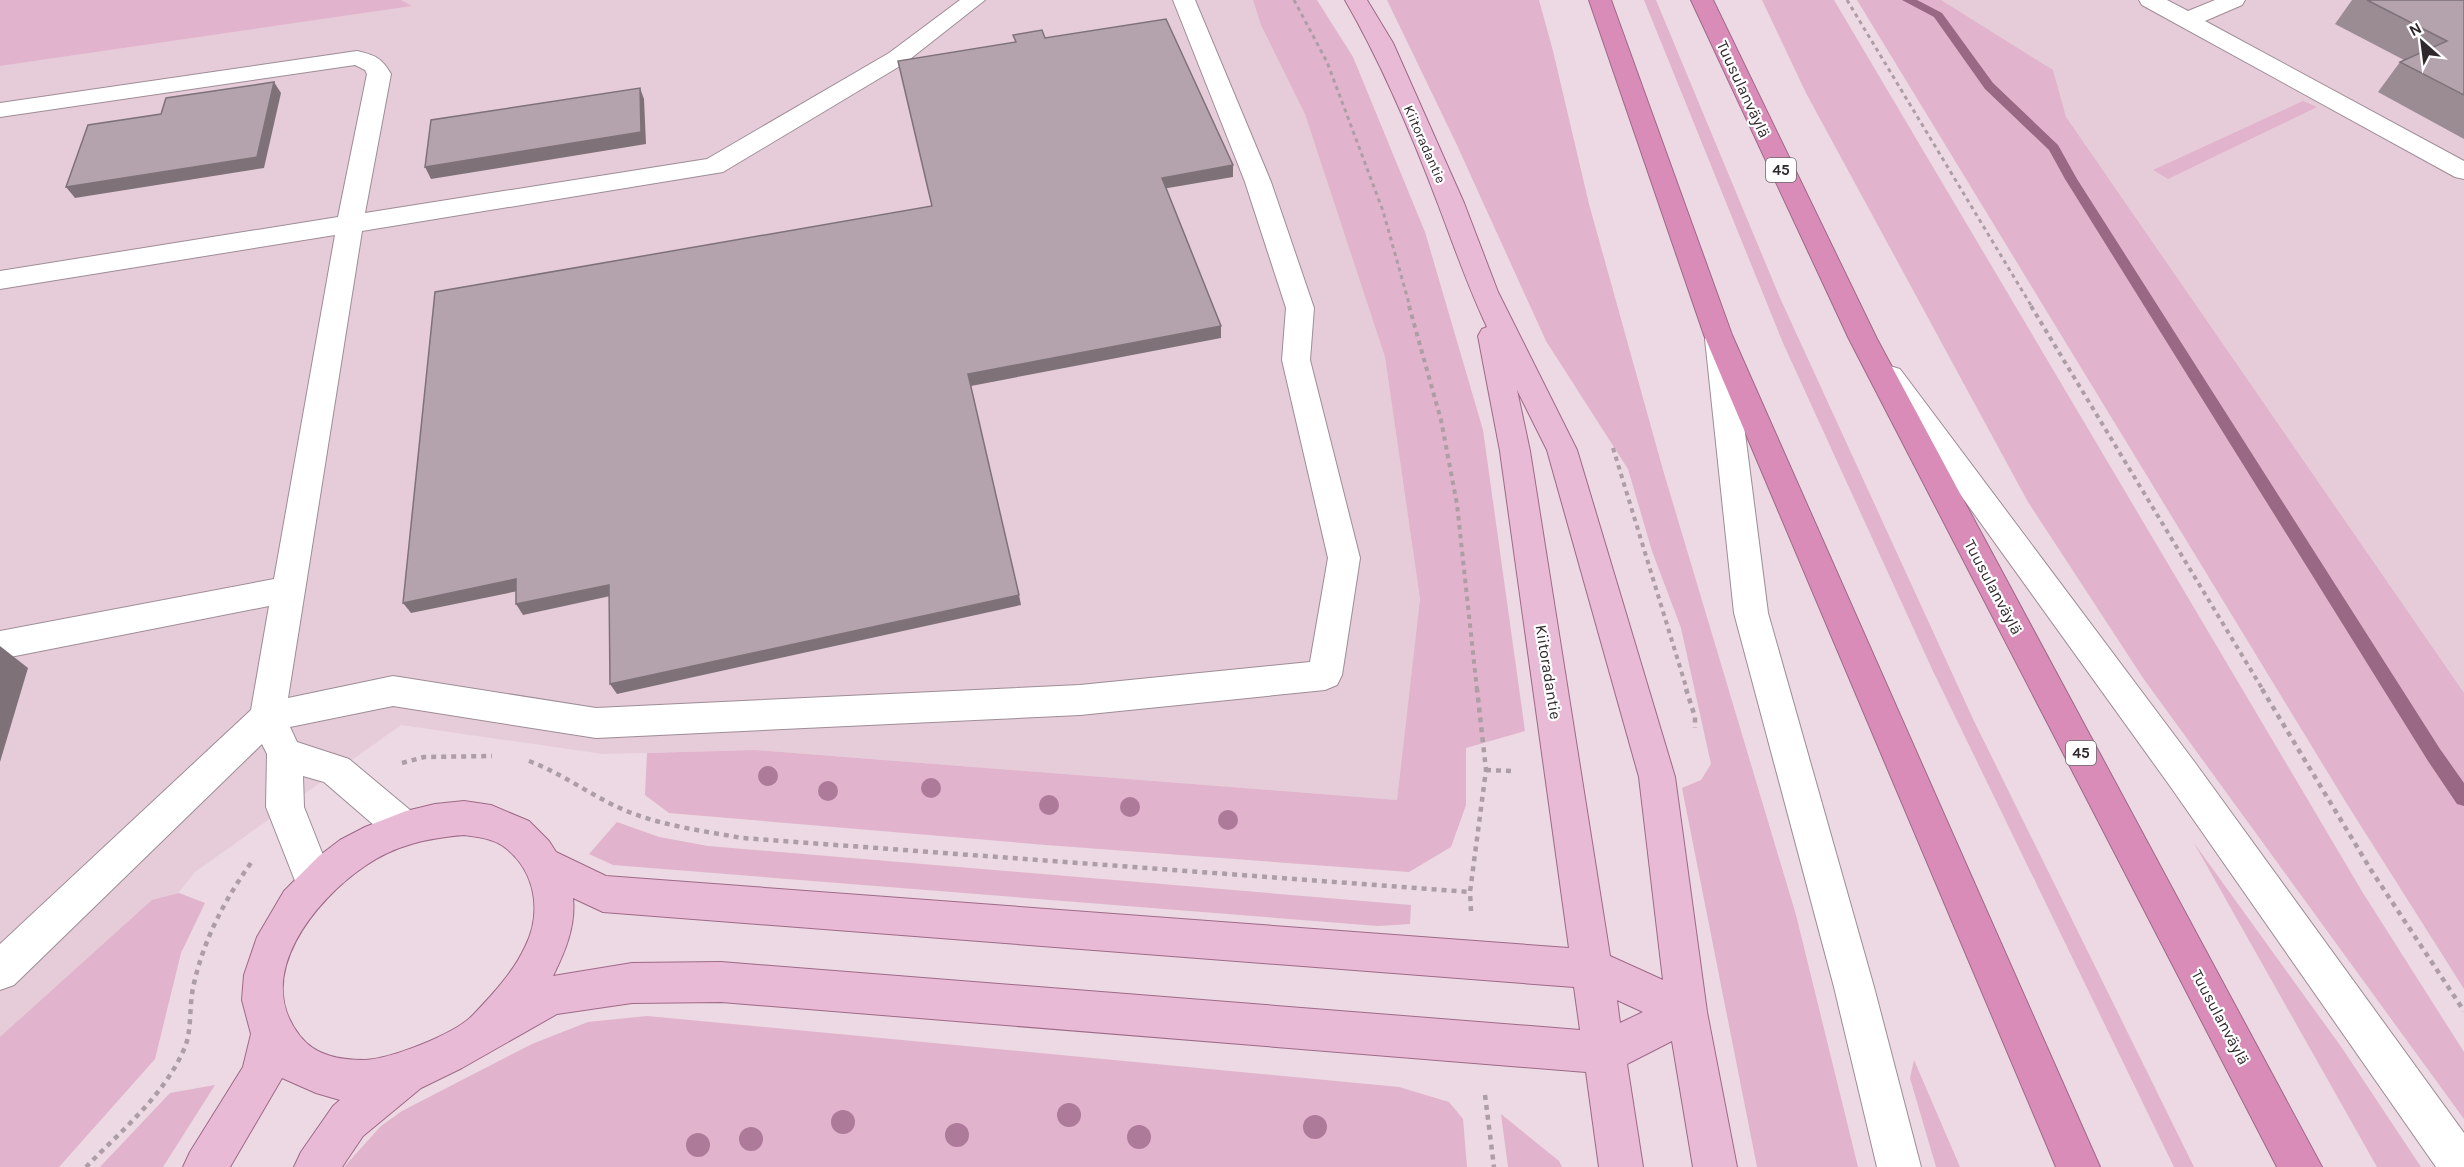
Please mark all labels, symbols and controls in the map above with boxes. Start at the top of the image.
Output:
north arrow [2392,12,2452,72]
text: N [2406,18,2425,40]
street label: Tuusulanväylä [1713,38,1774,141]
street label: Kiitoradantie [1400,103,1449,186]
road number: 45 [1766,158,1796,182]
street label: Tuusulanväylä [1961,536,2027,638]
street label: Kiitoradantie [1532,623,1565,721]
road number: 45 [2066,741,2096,765]
street label: Tuusulanväylä [2188,966,2254,1068]

